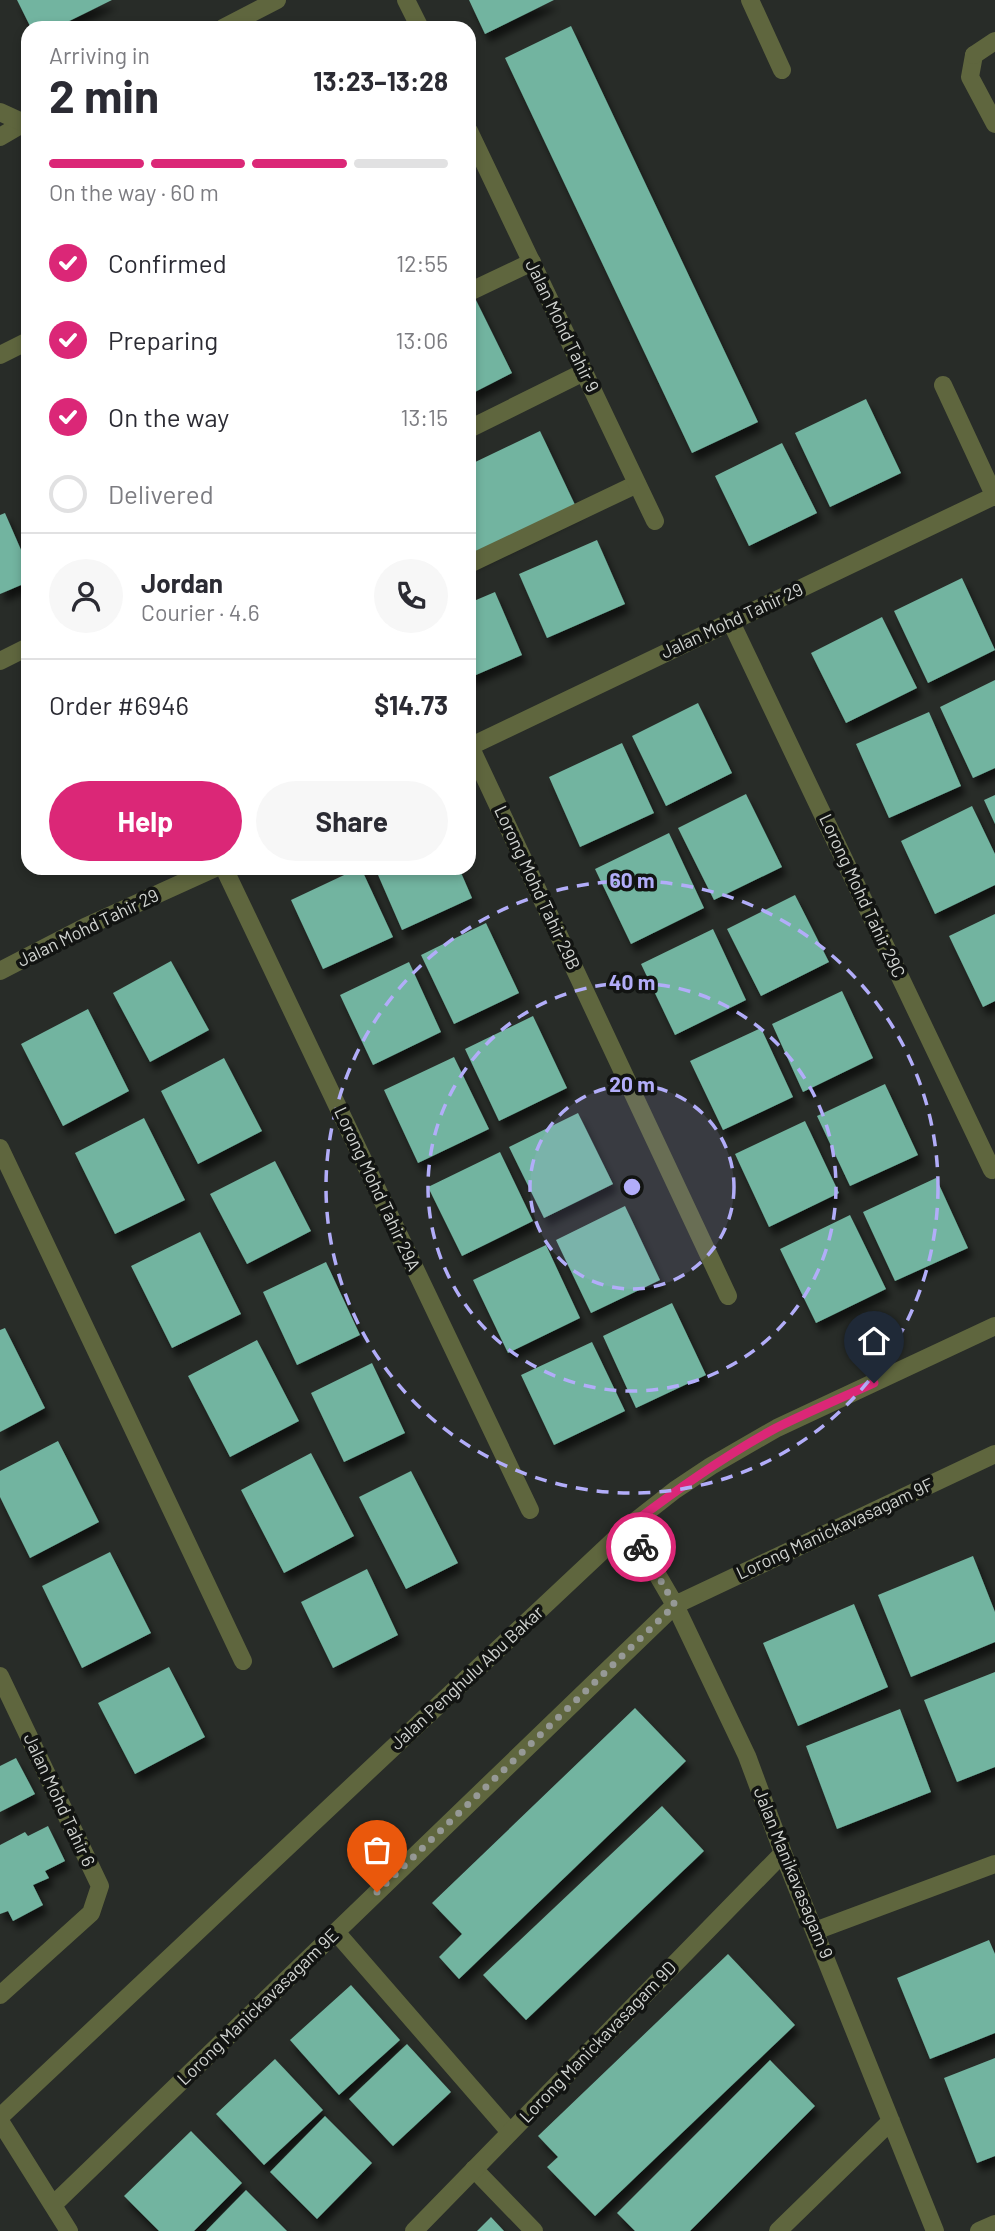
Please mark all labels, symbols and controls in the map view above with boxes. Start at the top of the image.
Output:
text: Arriving in [49,41,150,69]
text: 13:23–13:28 [313,65,448,96]
text: 2 min [49,67,159,122]
text: On the way · 60 m [49,178,219,206]
icon: check [49,244,87,282]
text: Confirmed [108,247,227,278]
text: 12:55 [396,249,448,277]
street label: Jalan Mohd Tahir 9 [521,256,605,396]
icon: check [49,321,87,359]
text: Preparing [108,324,218,355]
text: 13:06 [395,326,448,354]
icon: check [49,398,87,436]
text: On the way [108,401,229,432]
text: 13:15 [400,403,448,431]
text: Delivered [108,478,214,509]
button: person [49,559,123,633]
button: phone [374,559,448,633]
text: Jordan [141,567,223,598]
street label: Jalan Mohd Tahir 29 [657,577,806,663]
text: Courier · 4.6 [141,598,260,626]
text: Order #6946 [49,689,189,720]
text: $14.73 [374,689,448,720]
button: Help [49,781,242,861]
button: Share [256,781,448,861]
street label: Lorong Mohd Tahir 29B [490,802,586,973]
street label: Lorong Mohd Tahir 29C [815,810,911,981]
text: 60 m [610,867,654,892]
street label: Jalan Mohd Tahir 29 [13,883,162,971]
text: 40 m [609,969,655,994]
text: 20 m [609,1071,655,1096]
street label: Lorong Mohd Tahir 29A [330,1103,426,1274]
centre of rings [620,1175,644,1199]
pin [844,1311,904,1383]
icon: home [855,1322,893,1360]
street label: Lorong Manickavasagam 9F [732,1473,937,1584]
courier [606,1512,676,1582]
icon: bike [622,1528,660,1566]
street label: Jalan Penghulu Abu Bakar [385,1600,548,1754]
street label: Jalan Mohd Tahir 6 [19,1729,100,1870]
street label: Jalan Manikavasagam 9 [750,1784,838,1961]
pin [347,1820,407,1892]
icon: bag [358,1831,396,1869]
street label: Lorong Manickavasagam 9E [172,1923,343,2089]
street label: Lorong Manickavasagam 9D [514,1956,680,2127]

